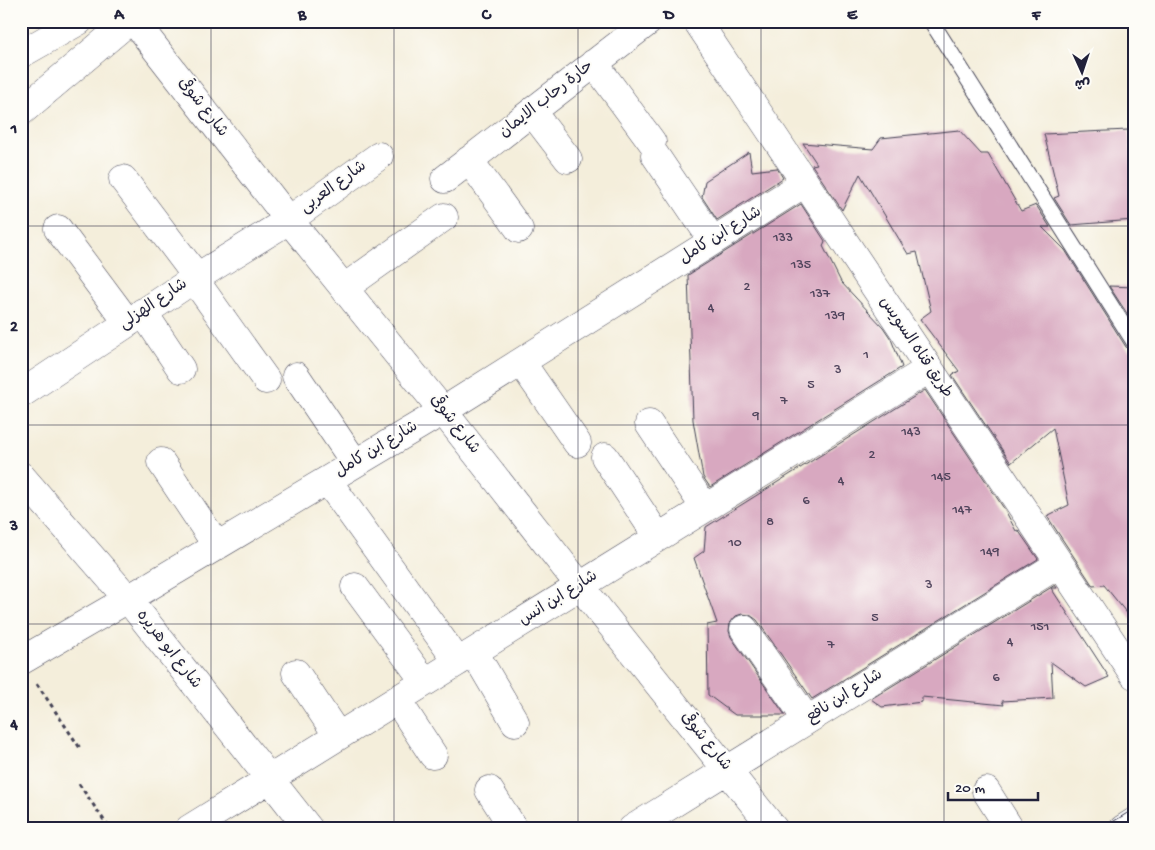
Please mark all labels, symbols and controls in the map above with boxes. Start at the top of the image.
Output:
text: A [113,7,125,26]
text: B [297,7,307,26]
text: C [481,7,492,26]
text: D [662,7,675,26]
text: E [847,7,858,26]
text: F [1031,7,1042,26]
north arrow [1058,48,1108,98]
street label: حارة رحاب الايمان [496,57,598,143]
street label: شارع شوقى [173,72,234,142]
text: ش [1074,74,1091,91]
text: 1 [10,121,17,140]
street label: شارع العربى [297,158,371,218]
street label: شارع ابن كامل [676,203,766,269]
house number: 133 [772,230,793,247]
house number: 135 [790,257,811,274]
street label: شارع الهزلى [116,275,192,335]
house number: 2 [744,279,751,296]
house number: 137 [809,286,831,303]
street label: طريق قناه السويس [874,294,956,402]
house number: 4 [708,300,715,317]
house number: 139 [824,308,845,325]
text: 2 [10,319,18,338]
house number: 1 [862,347,869,364]
house number: 3 [833,362,842,379]
house number: 5 [807,377,815,394]
street label: شارع شوقى [425,389,486,459]
house number: 7 [779,393,788,410]
house number: 9 [751,408,760,425]
street label: شارع ابن كامل [332,418,422,482]
house number: 143 [900,424,921,441]
house number: 2 [869,447,876,464]
house number: 145 [930,469,951,486]
house number: 4 [838,473,845,490]
house number: 6 [802,493,810,510]
house number: 147 [951,502,972,519]
house number: 8 [766,514,774,531]
text: 3 [9,518,18,537]
house number: 10 [727,535,742,552]
house number: 149 [979,544,1000,561]
street label: شارع ابن انس [516,567,602,631]
house number: 3 [924,577,933,594]
street label: شارع ابو هريره [131,607,205,693]
house number: 5 [871,610,879,627]
house number: 151 [1030,619,1049,636]
house number: 4 [1007,634,1014,651]
house number: 7 [826,637,835,654]
street label: شارع ابن نافع [803,666,887,728]
house number: 6 [992,670,1000,687]
street label: شارع شوقى [675,706,738,775]
text: 4 [9,717,18,736]
scale bar [948,770,1038,802]
text: 20 m [955,780,985,798]

